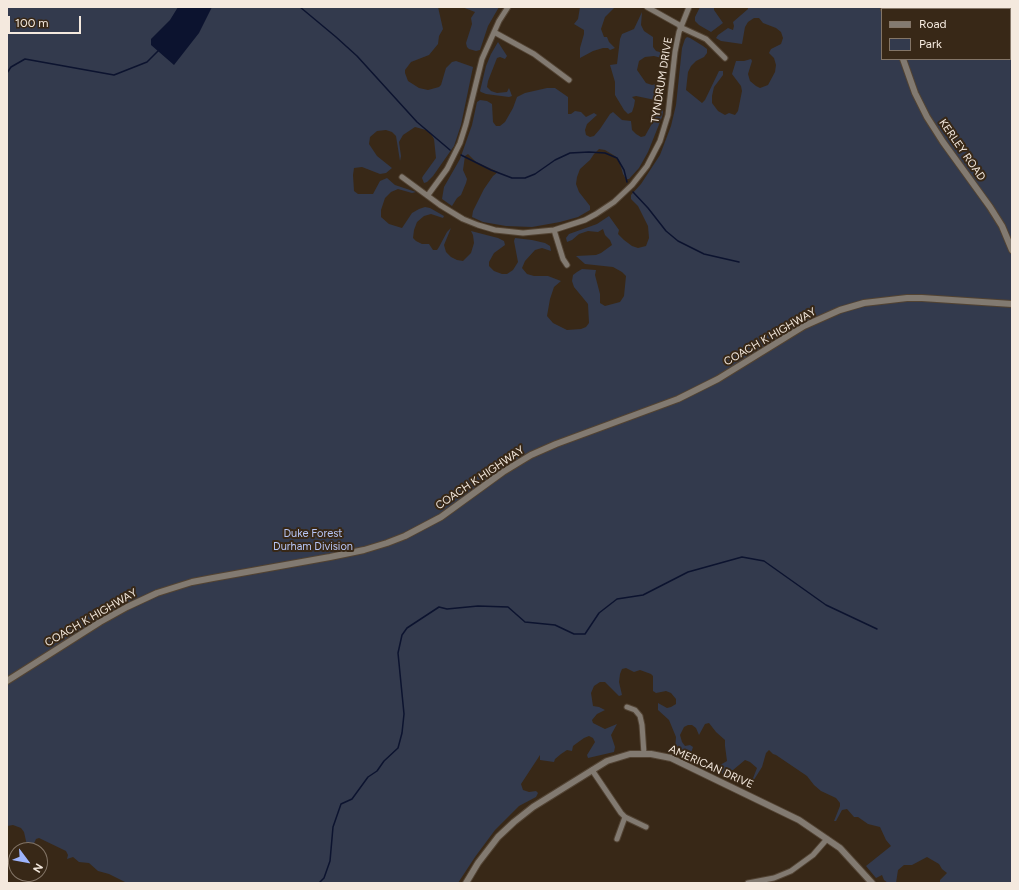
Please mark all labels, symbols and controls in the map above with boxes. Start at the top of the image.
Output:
scale bar [10,8,83,34]
legend [881,8,1011,60]
text: 100 m [15,16,49,30]
text: Road [919,17,947,31]
street label: TYNDRUM DRIVE [649,36,675,124]
text: Park [919,37,942,51]
street label: KERLEY ROAD [936,117,988,183]
street label: COACH K HIGHWAY [722,305,818,369]
street label: COACH K HIGHWAY [433,443,527,513]
park label: Duke Forest Durham Division [273,527,353,553]
street label: COACH K HIGHWAY [43,586,139,650]
street label: AMERICAN DRIVE [667,742,755,792]
north arrow [8,842,48,882]
text: N [30,861,46,875]

